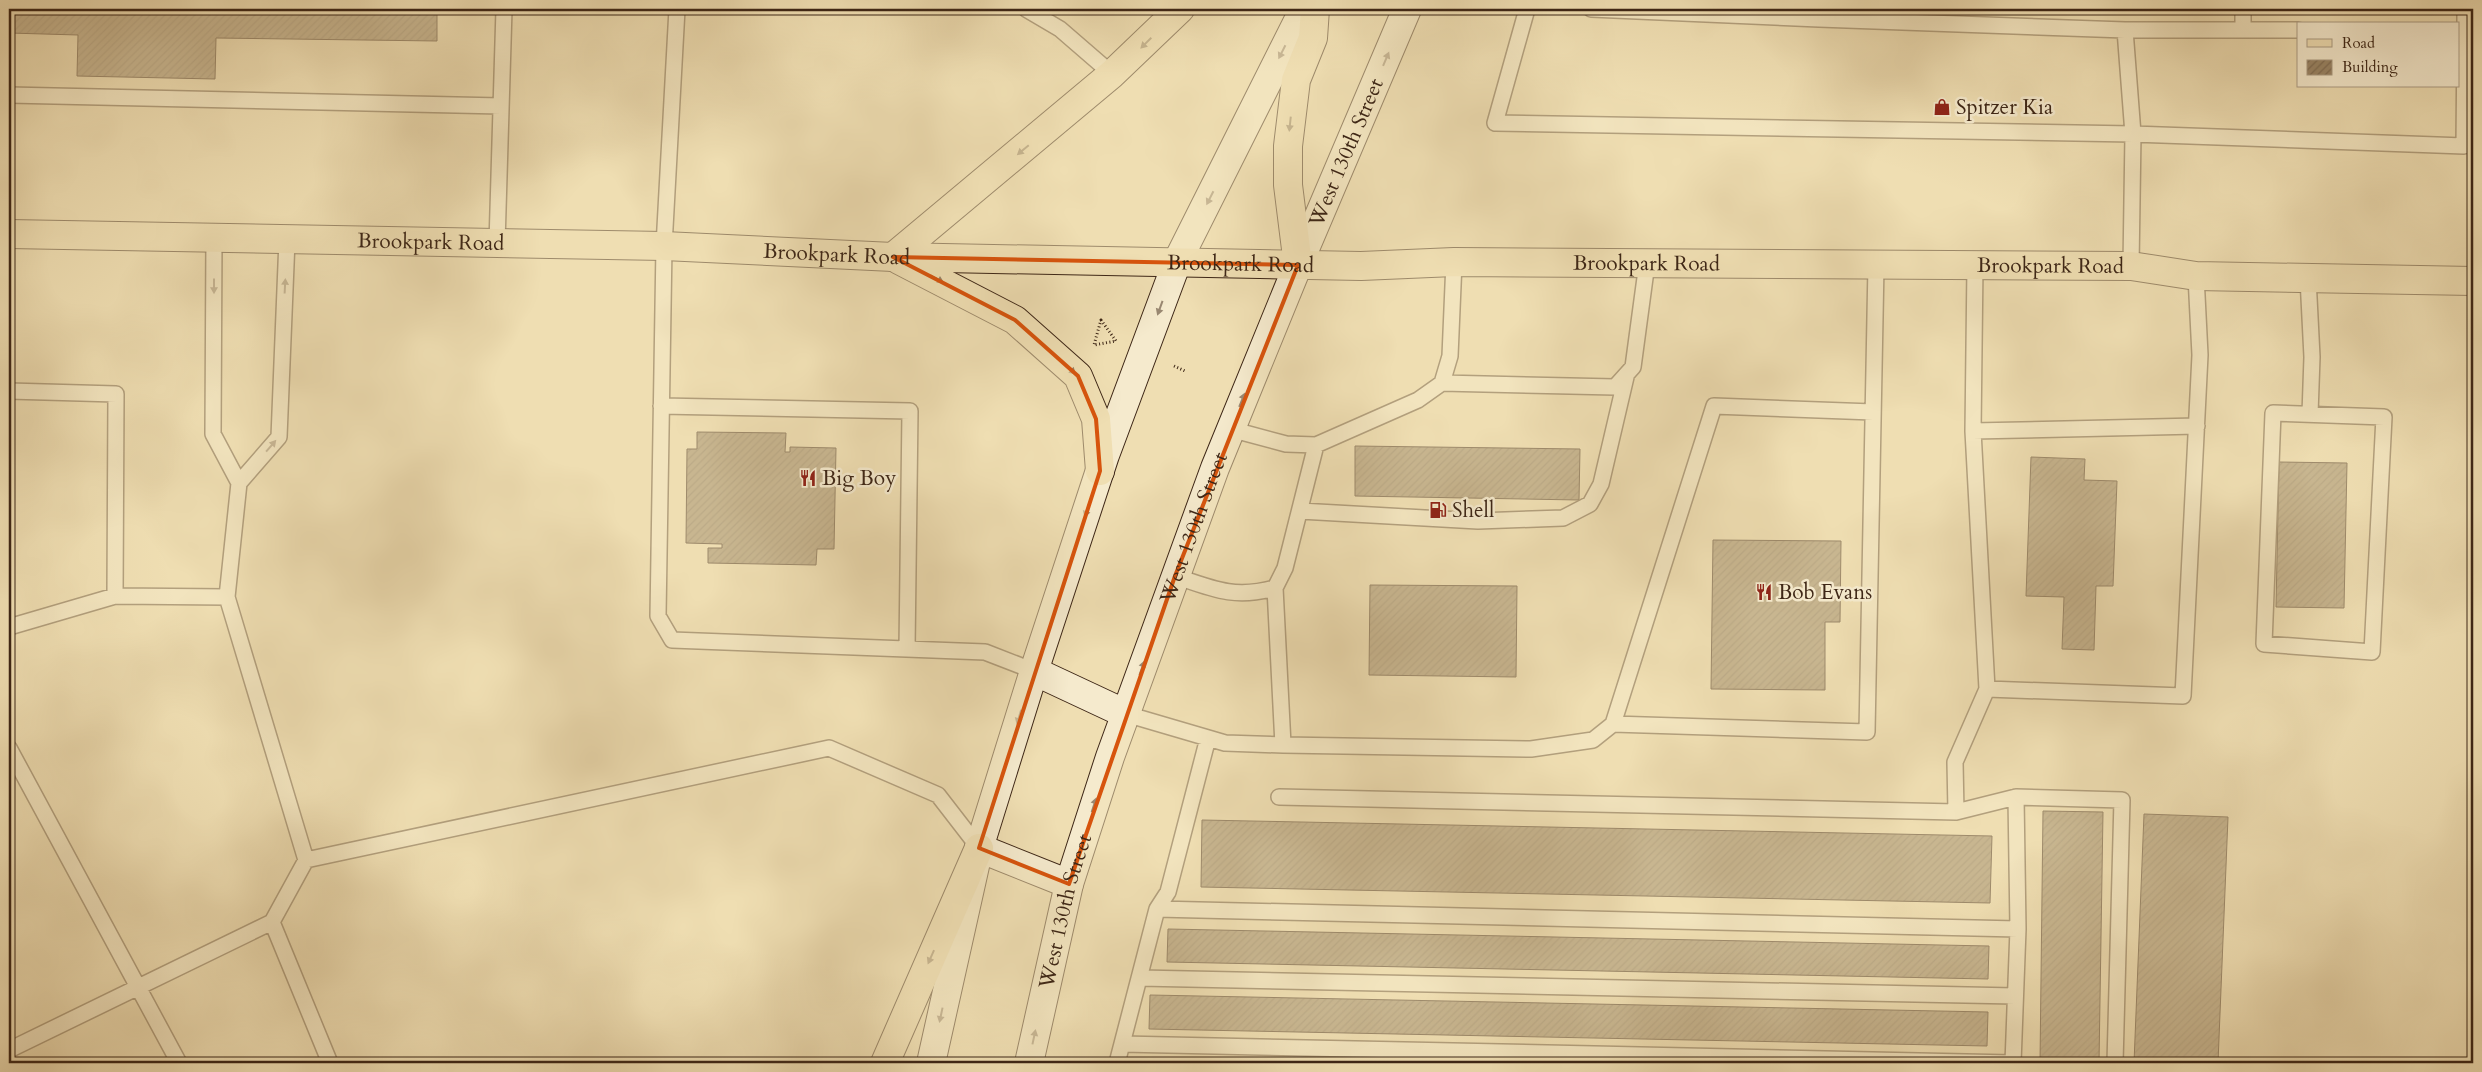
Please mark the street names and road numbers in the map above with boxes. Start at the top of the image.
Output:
street label: West 130th Street [1301,73,1391,232]
street label: Brookpark Road [357,226,505,258]
street label: Brookpark Road [763,236,910,272]
street label: Brookpark Road [1167,248,1314,280]
street label: Brookpark Road [1573,248,1720,278]
street label: Brookpark Road [1977,251,2124,280]
street label: West 130th Street [1152,447,1235,608]
street label: West 130th Street [1031,830,1099,992]

